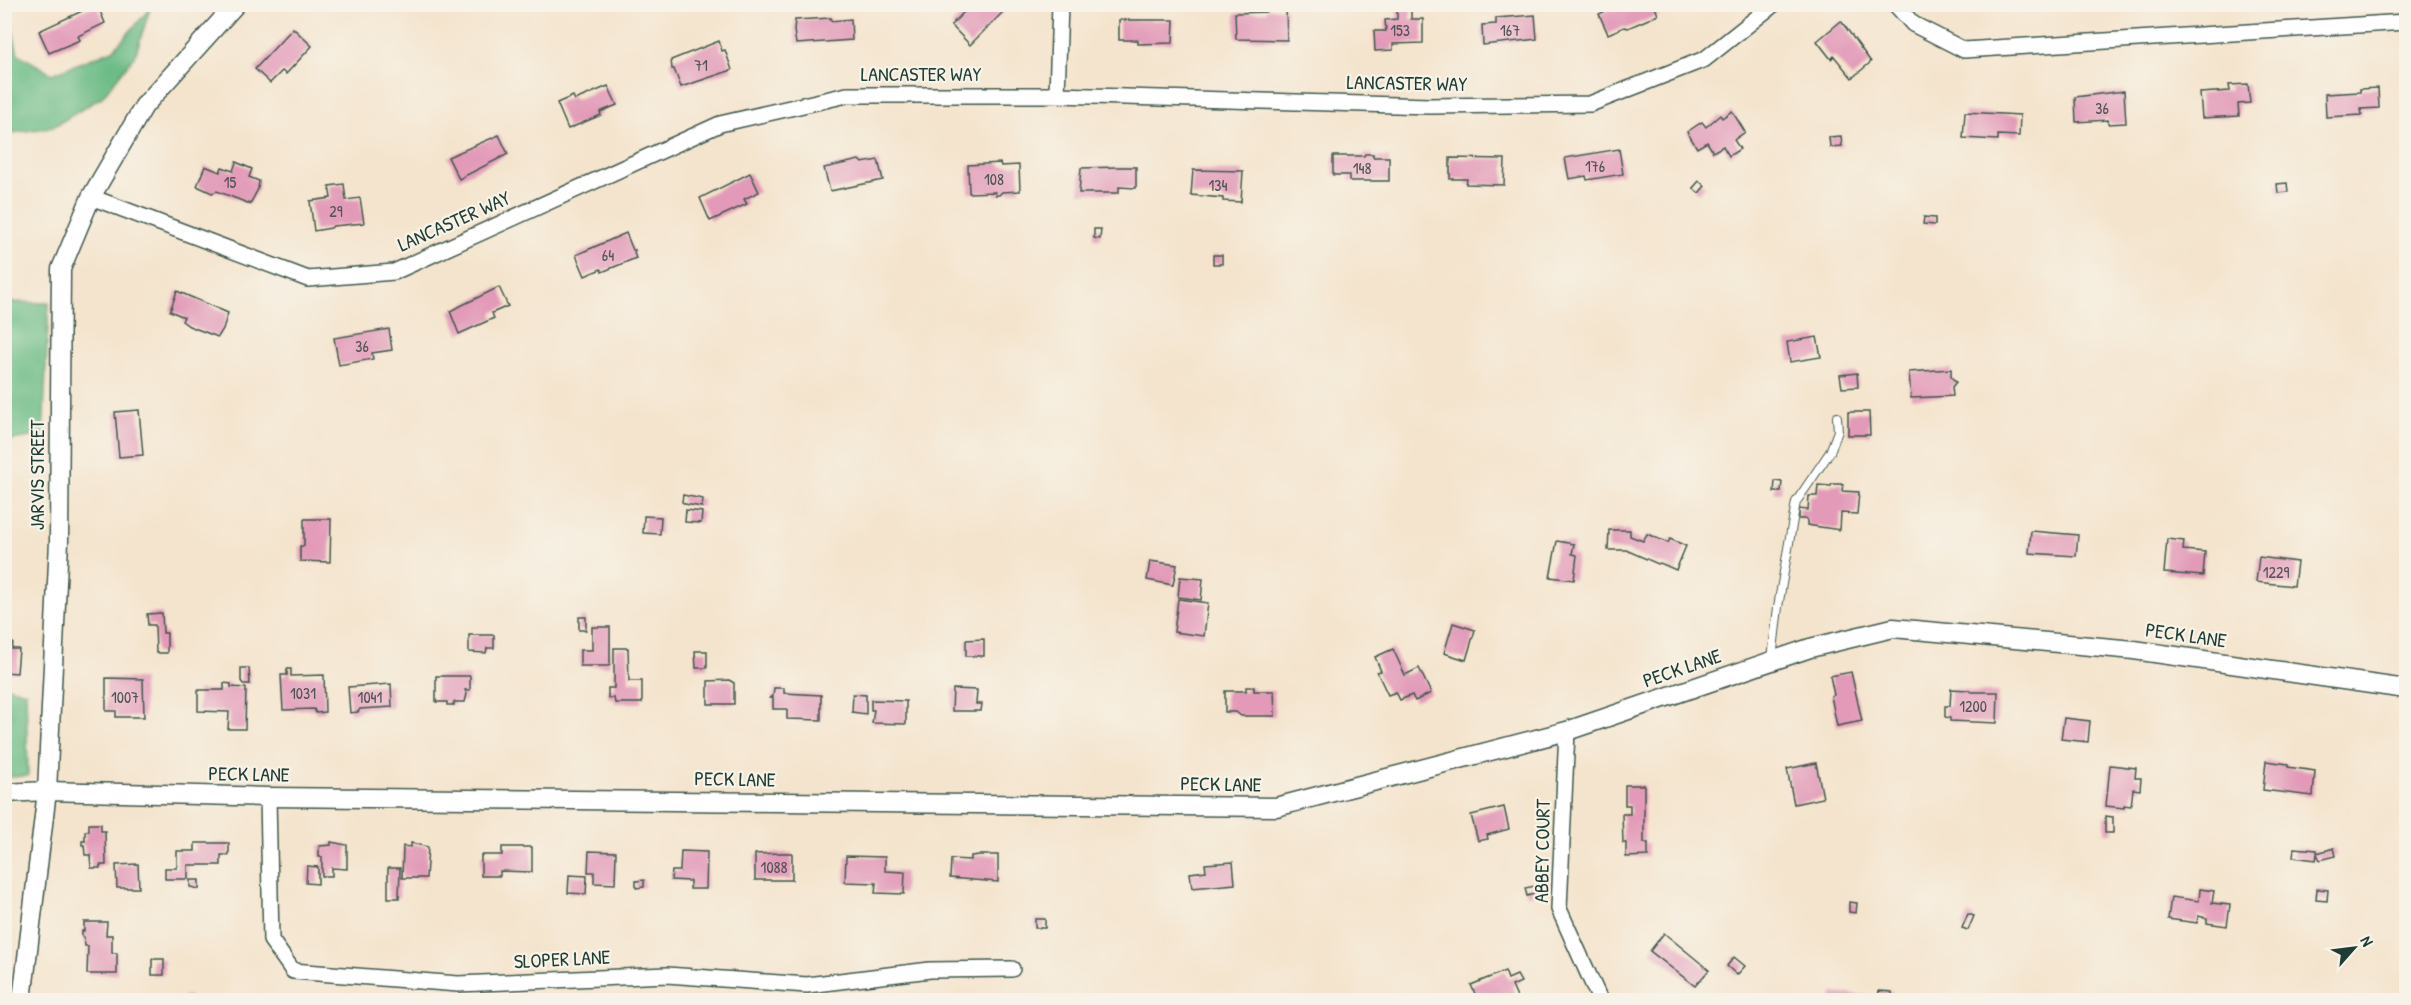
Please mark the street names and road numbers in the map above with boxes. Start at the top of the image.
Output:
street label: LANCASTER WAY [861,60,981,87]
street label: LANCASTER WAY [1347,68,1468,97]
street label: LANCASTER WAY [393,184,514,257]
street label: JARVIS STREET [23,419,50,530]
street label: PECK LANE [2144,615,2228,654]
street label: PECK LANE [1639,642,1725,694]
street label: PECK LANE [208,759,290,788]
street label: PECK LANE [694,764,776,793]
street label: PECK LANE [1180,769,1262,798]
street label: ABBEY COURT [1527,798,1556,903]
street label: SLOPER LANE [513,942,611,975]

